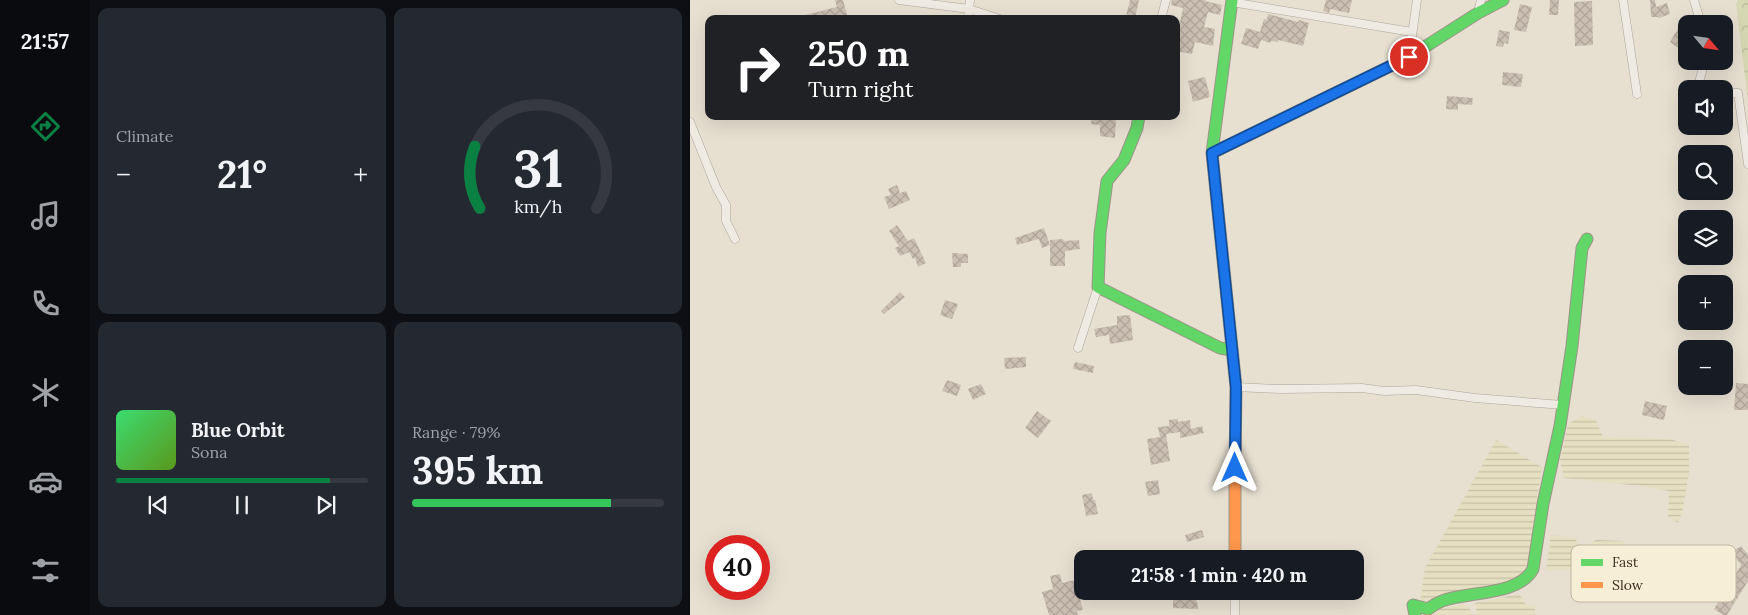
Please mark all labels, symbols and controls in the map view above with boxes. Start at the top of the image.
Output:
north arrow [1678,15,1732,70]
map controls [1678,15,1733,395]
text: 21:57 [21,27,69,55]
text: 250 m [808,31,909,76]
icon: right [725,35,790,100]
pin [1388,36,1430,78]
icon: arrive [1395,43,1423,71]
text: Turn right [808,75,913,103]
button: sound [1678,80,1733,135]
icon: directions [28,109,63,144]
text: Climate [116,126,173,146]
text: 31 [513,135,563,201]
button: search [1678,145,1733,200]
text: 21° [217,150,267,198]
text: − [116,157,131,193]
text: + [353,157,368,193]
text: km/h [514,195,562,218]
icon: music [28,198,63,233]
button: layers [1678,210,1733,265]
button: + [1678,275,1733,330]
icon: phone [28,286,63,321]
button: − [1678,340,1733,395]
icon: climate [28,375,63,410]
text: Blue Orbit [191,418,285,442]
text: Range · 79% [412,422,500,442]
position arrow [1208,441,1260,493]
text: Sona [191,442,227,462]
text: 395 km [412,446,543,494]
icon: car [28,464,63,499]
icon: previous [144,491,172,519]
icon: pause [228,491,256,519]
icon: next [312,491,340,519]
speed limit sign: 40 [705,535,770,600]
legend [1571,545,1736,602]
icon: filters [28,553,63,588]
text: Fast [1612,553,1639,571]
text: 21:58 · 1 min · 420 m [1131,563,1307,587]
text: Slow [1612,576,1644,594]

